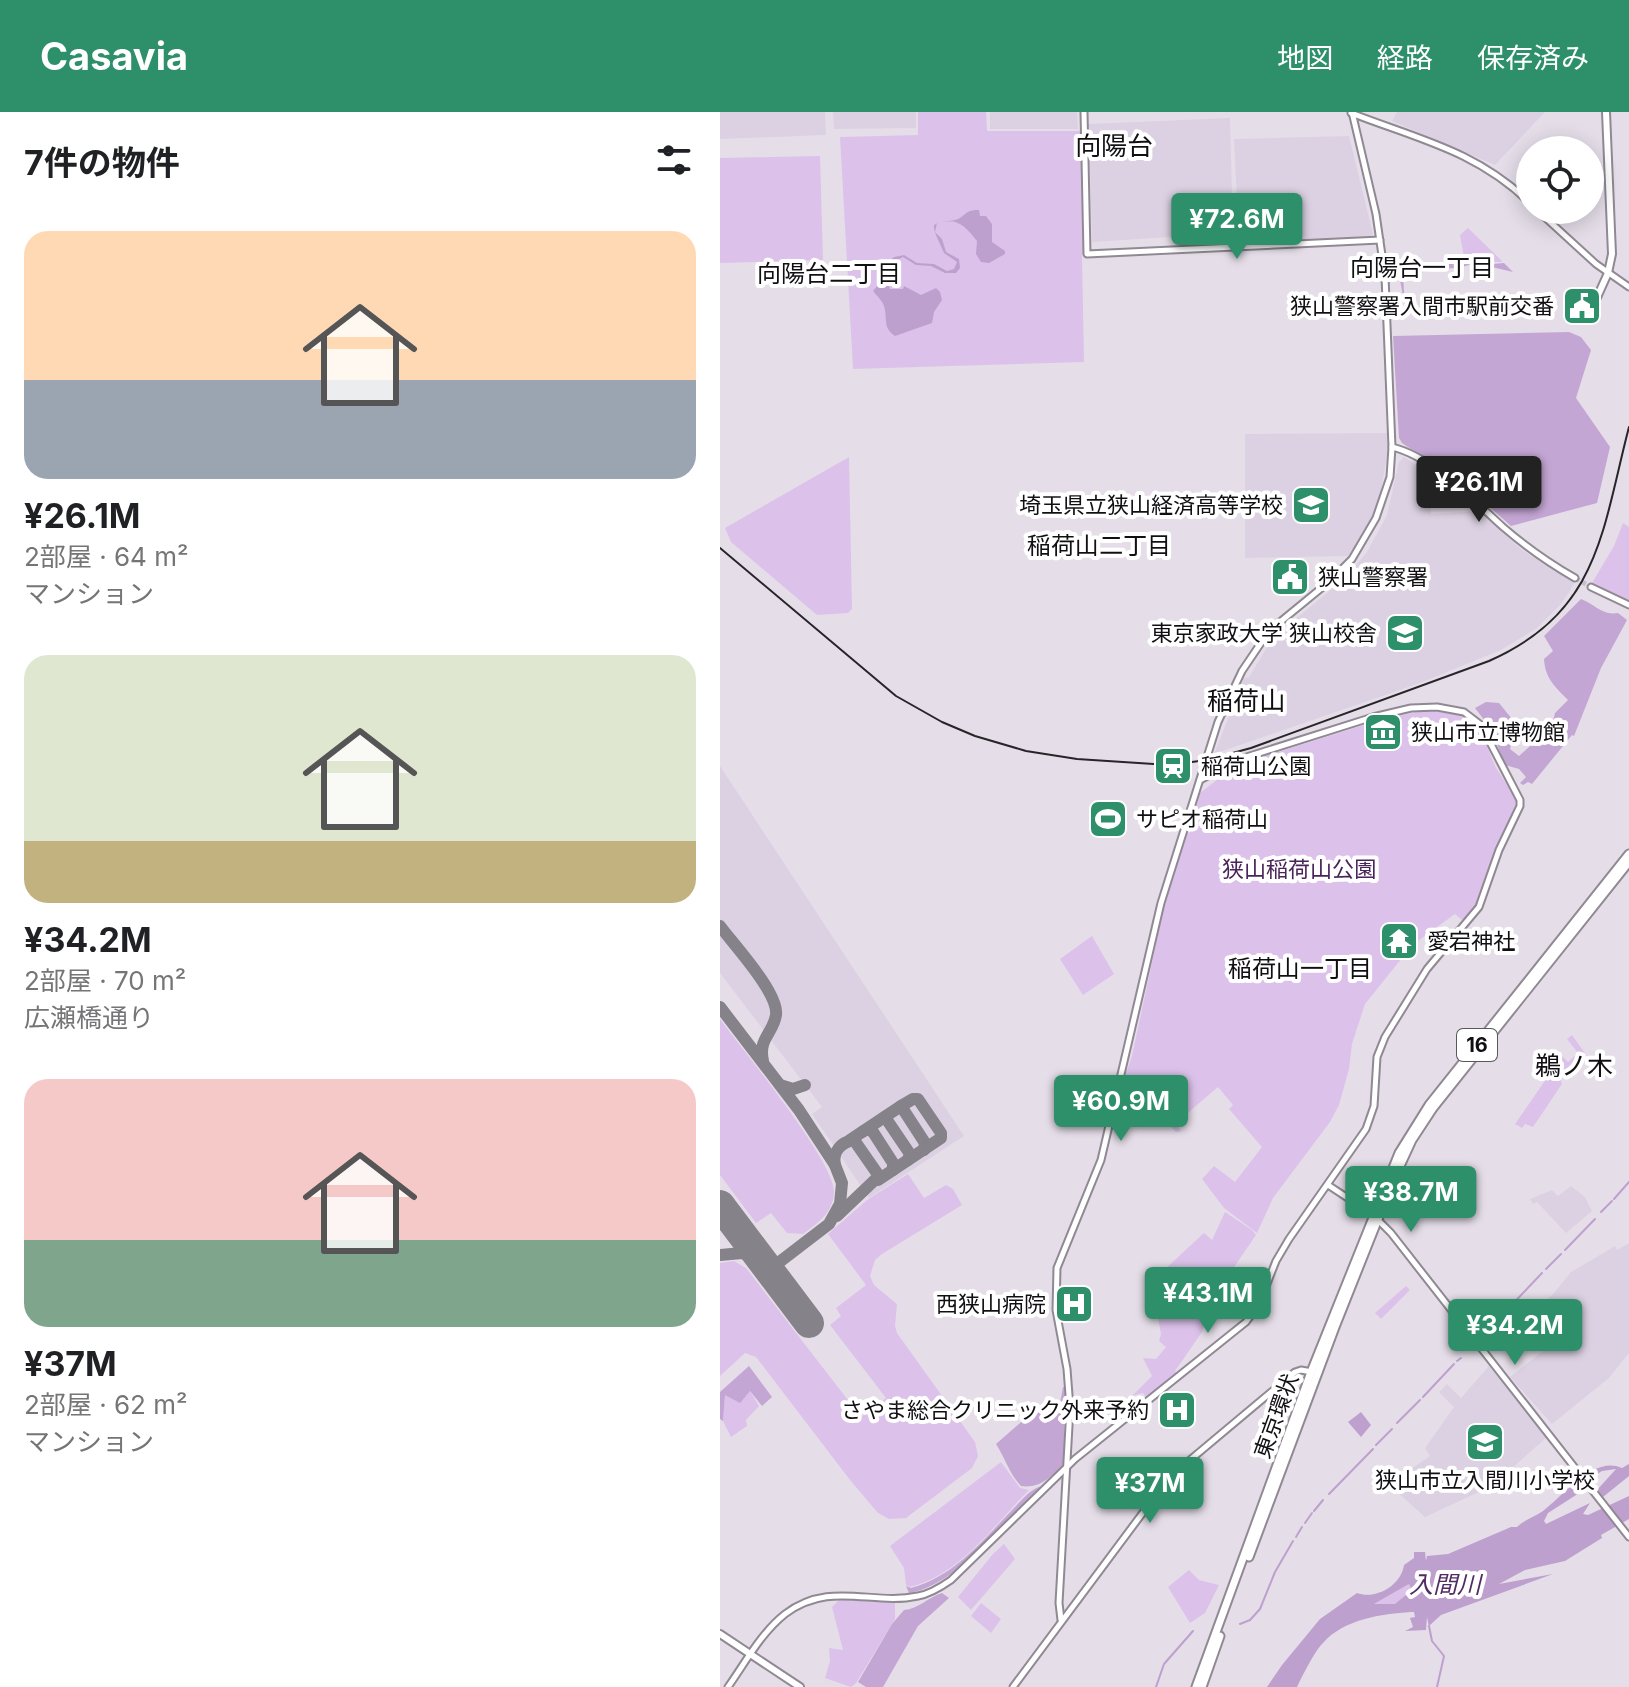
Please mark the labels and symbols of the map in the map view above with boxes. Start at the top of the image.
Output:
district label: 向陽台 [1075,130,1153,161]
pin: ¥72.6M [1172,193,1302,261]
district label: 向陽台一丁目 [1350,253,1494,282]
district label: 向陽台二丁目 [757,259,901,288]
public building icon: 狭山警察署入間市駅前交番 [1561,285,1603,327]
place label: 狭山警察署入間市駅前交番 [1290,293,1554,319]
pin: ¥26.1M [1414,456,1544,524]
school or university icon: 埼玉県立狭山経済高等学校 [1290,484,1332,526]
place label: 埼玉県立狭山経済高等学校 [1019,492,1283,518]
district label: 稲荷山二丁目 [1027,531,1171,560]
public building icon: 狭山警察署 [1269,556,1311,598]
place label: 狭山警察署 [1318,564,1428,590]
school or university icon: 東京家政大学 狭山校舎 [1384,612,1426,654]
place label: 東京家政大学 狭山校舎 [1151,620,1377,646]
district label: 稲荷山 [1207,685,1285,716]
museum icon: 狭山市立博物館 [1362,711,1404,753]
place label: 狭山市立博物館 [1411,719,1565,745]
station icon: 稲荷山公園 [1152,745,1194,787]
place label: 稲荷山公園 [1201,753,1311,779]
sports icon: サピオ稲荷山 [1087,798,1129,840]
place label: サピオ稲荷山 [1136,806,1268,832]
park label: 狭山稲荷山公園 [1222,856,1376,882]
temple icon: 愛宕神社 [1378,920,1420,962]
place label: 愛宕神社 [1427,928,1515,954]
district label: 稲荷山一丁目 [1228,954,1372,983]
road number: 16 [1457,1029,1497,1061]
district label: 鵜ノ木 [1535,1050,1613,1081]
pin: ¥60.9M [1056,1075,1186,1143]
pin: ¥38.7M [1346,1166,1476,1234]
pin: ¥43.1M [1143,1267,1273,1335]
hospital icon: 西狭山病院 [1053,1283,1095,1325]
place label: 西狭山病院 [936,1291,1046,1317]
pin: ¥34.2M [1450,1299,1580,1367]
street label: 東京環状 [1249,1370,1303,1462]
hospital icon: さやま総合クリニック外来予約 [1156,1389,1198,1431]
place label: さやま総合クリニック外来予約 [841,1397,1149,1423]
school or university icon: 狭山市立入間川小学校 [1464,1421,1506,1463]
pin: ¥37M [1103,1457,1197,1525]
place label: 狭山市立入間川小学校 [1375,1467,1595,1493]
water label: 入間川 [1409,1570,1484,1599]

